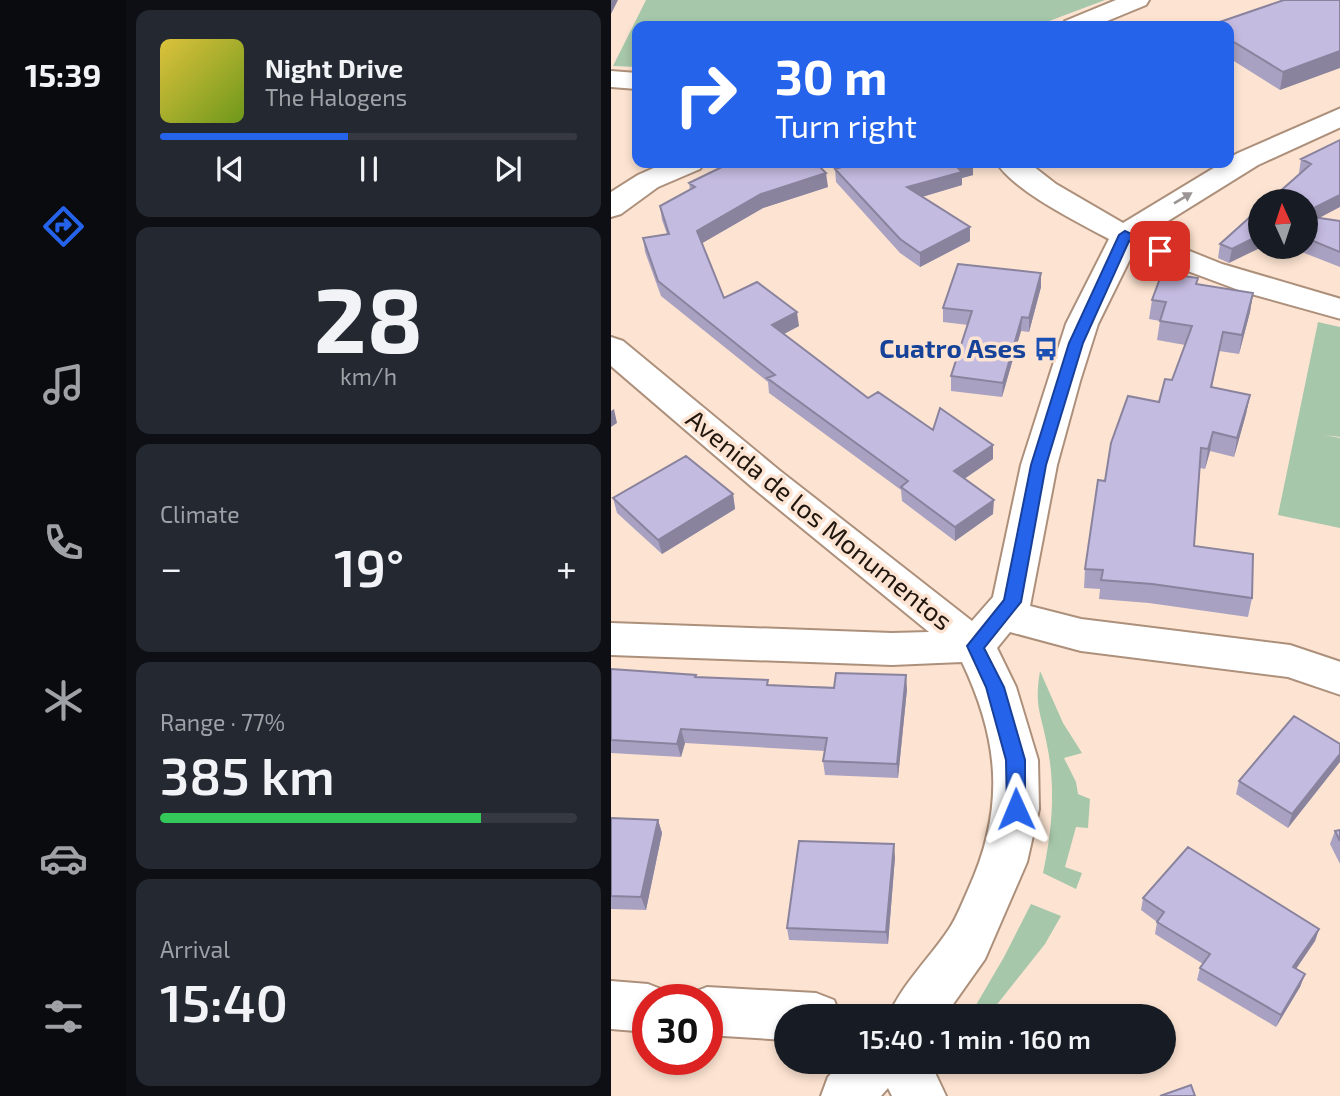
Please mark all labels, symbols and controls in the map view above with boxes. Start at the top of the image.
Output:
text: 30 m [775,46,887,105]
icon: right [660,49,751,140]
text: Night Drive [265,52,403,83]
text: 15:39 [25,55,101,93]
text: The Halogens [265,83,407,111]
text: Turn right [775,106,917,144]
icon: previous [211,150,249,188]
icon: pause [350,150,388,188]
icon: next [489,150,527,188]
north arrow [1248,189,1318,259]
map controls [1248,189,1318,259]
one-way arrow [1173,192,1192,204]
icon: directions [39,202,88,251]
pin [1130,221,1190,281]
icon: arrive [1141,232,1179,270]
text: 28 [314,262,423,371]
place label: Cuatro Ases [879,332,1026,363]
bus stop icon: Cuatro Ases [1032,335,1060,363]
icon: music [39,360,88,409]
text: km/h [340,362,397,390]
street label: Avenida de los Monumentos [681,402,959,636]
text: Climate [160,500,240,528]
icon: phone [39,518,88,567]
text: 19° [334,535,404,597]
text: − [160,544,182,590]
text: + [556,544,577,590]
icon: climate [39,676,88,725]
text: Range · 77% [160,708,285,736]
text: 385 km [160,743,335,805]
position arrow [979,772,1053,846]
icon: car [39,834,88,883]
text: Arrival [160,935,230,963]
text: 15:40 [160,970,288,1032]
speed limit sign: 30 [632,984,723,1075]
icon: filters [39,992,88,1041]
text: 15:40 · 1 min · 160 m [859,1023,1091,1054]

